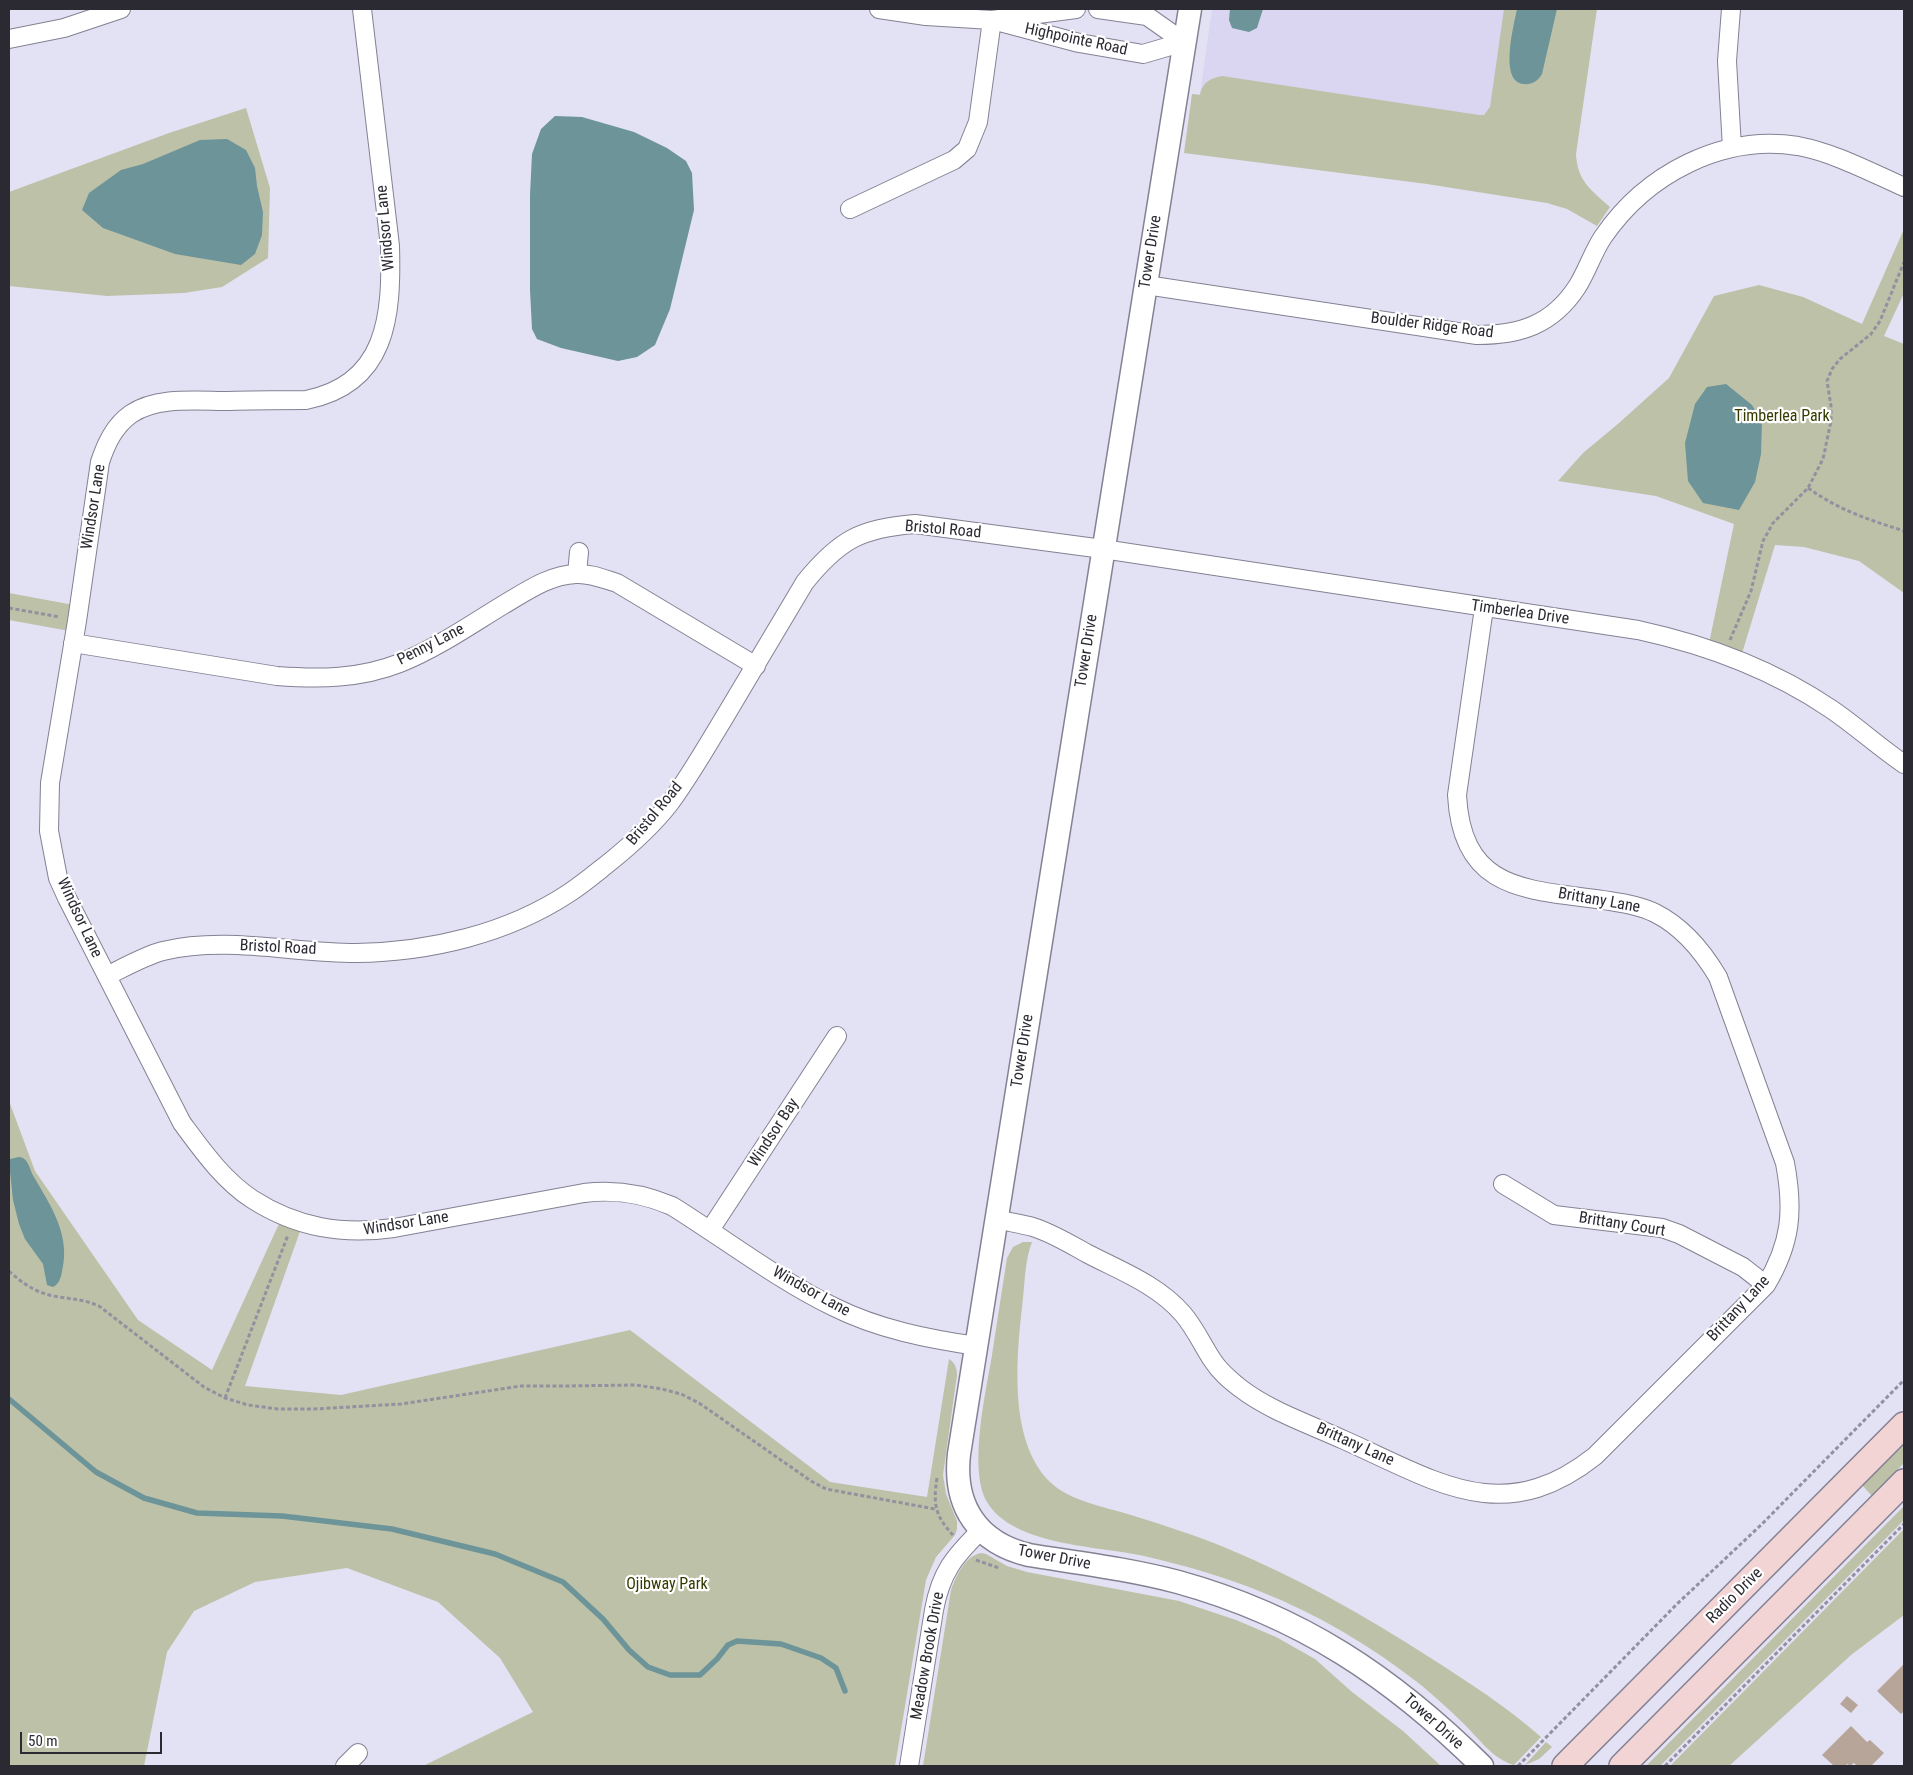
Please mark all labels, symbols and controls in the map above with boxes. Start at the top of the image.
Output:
street label: Highpointe Road [1023,20,1129,60]
street label: Windsor Lane [373,184,399,272]
street label: Tower Drive [1136,214,1166,290]
street label: Boulder Ridge Road [1370,309,1494,343]
park label: Timberlea Park [1734,407,1830,427]
street label: Windsor Lane [78,463,110,551]
street label: Bristol Road [904,517,982,543]
street label: Timberlea Drive [1470,597,1570,629]
street label: Tower Drive [1072,613,1102,689]
street label: Penny Lane [394,620,468,670]
street label: Bristol Road [623,778,687,850]
street label: Windsor Lane [52,875,106,961]
street label: Brittany Lane [1556,884,1642,918]
street label: Bristol Road [239,936,317,960]
street label: Tower Drive [1008,1013,1038,1089]
street label: Windsor Bay [745,1095,803,1171]
street label: Windsor Lane [362,1208,450,1240]
street label: Brittany Court [1577,1209,1667,1241]
street label: Windsor Lane [769,1263,853,1321]
street label: Brittany Lane [1704,1272,1774,1346]
street label: Brittany Lane [1313,1419,1397,1471]
street label: Tower Drive [1016,1542,1092,1574]
street label: Radio Drive [1703,1564,1767,1628]
park label: Ojibway Park [626,1575,708,1595]
street label: Meadow Brook Drive [907,1591,949,1721]
street label: Tower Drive [1399,1690,1467,1754]
scale bar [22,1722,165,1754]
text: 50 m [28,1732,58,1750]

